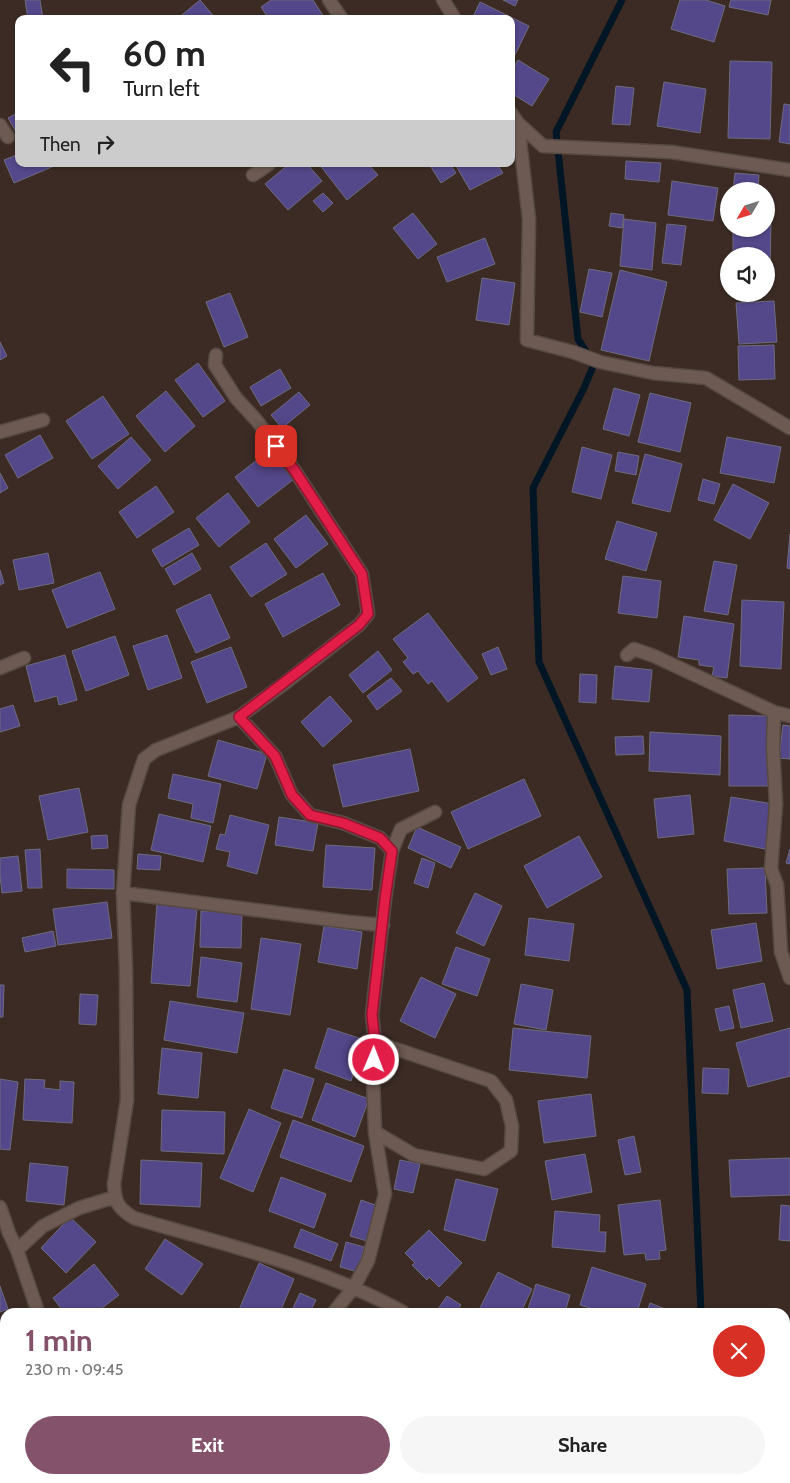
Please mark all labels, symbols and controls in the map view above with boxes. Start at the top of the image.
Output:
text: 60 m [123,32,206,75]
icon: left [40,35,105,100]
text: Turn left [123,75,200,102]
icon: right [91,130,119,158]
text: Then [40,133,81,156]
north arrow [720,182,775,238]
map controls [720,182,775,302]
button: sound [720,247,775,302]
pin [255,425,297,467]
icon: arrive [262,432,290,460]
position arrow [347,1033,399,1085]
text: 1 min [25,1322,93,1359]
button: close [713,1325,765,1377]
text: 230 m · 09:45 [25,1360,123,1379]
button: Exit [25,1416,390,1474]
button: Share [400,1416,765,1474]

